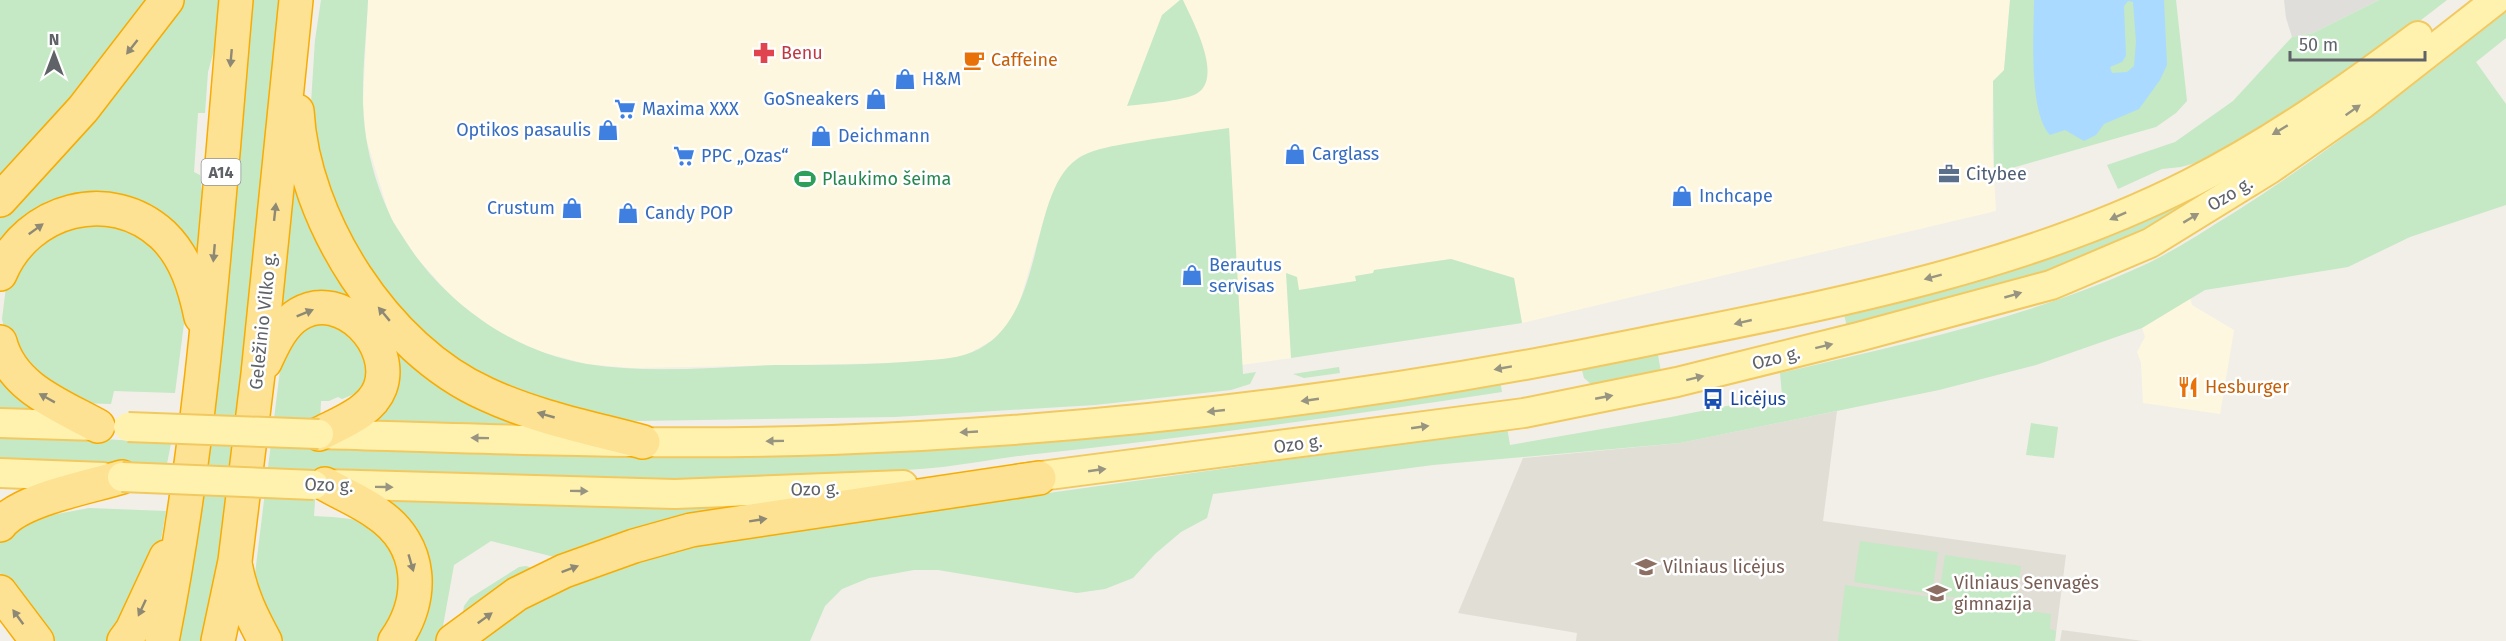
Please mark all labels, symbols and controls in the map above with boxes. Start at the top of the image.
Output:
north arrow [24,24,84,84]
scale bar [2290,24,2425,62]
text: N [49,30,59,49]
text: 50 m [2299,34,2338,56]
one-way arrow [125,39,138,55]
pharmacy icon: Benu [752,41,776,65]
place label: Benu [781,42,823,64]
cafe icon: Caffeine [962,48,986,72]
one-way arrow [226,49,236,68]
place label: Caffeine [991,49,1058,71]
shop icon: H&M [893,67,917,91]
place label: H&M [922,68,961,90]
shop icon: GoSneakers [864,87,888,111]
place label: GoSneakers [763,88,859,110]
supermarket icon: Maxima XXX [613,97,637,121]
place label: Maxima XXX [642,98,739,120]
one-way arrow [2345,104,2361,116]
shop icon: Optikos pasaulis [596,118,620,142]
place label: Optikos pasaulis [456,119,591,141]
shop icon: Deichmann [809,124,833,148]
place label: Deichmann [838,125,930,147]
one-way arrow [2272,125,2288,136]
shop icon: Carglass [1283,142,1307,166]
place label: Carglass [1312,143,1379,165]
supermarket icon: PPC „Ozas“ [672,144,696,168]
place label: PPC „Ozas“ [701,145,789,167]
road number: A14 [202,159,240,185]
office icon: Citybee [1937,162,1961,186]
place label: Citybee [1966,163,2027,185]
sports icon: Plaukimo šeima [793,167,817,191]
place label: Plaukimo šeima [822,168,951,190]
street label: Ozo g. [2203,172,2257,216]
shop icon: Inchcape [1670,184,1694,208]
place label: Inchcape [1699,185,1773,207]
shop icon: Crustum [560,196,584,220]
place label: Crustum [487,197,555,219]
shop icon: Candy POP [616,201,640,225]
one-way arrow [270,202,280,221]
place label: Candy POP [645,202,733,224]
one-way arrow [2108,211,2126,221]
one-way arrow [2183,212,2199,223]
one-way arrow [27,223,43,235]
one-way arrow [209,243,219,262]
street label: Geležinio Vilko g. [245,251,281,391]
place label: Berautus servisas [1209,254,1282,297]
shop icon: Berautus servisas [1180,263,1204,287]
one-way arrow [1924,273,1942,283]
one-way arrow [2004,290,2022,300]
one-way arrow [378,307,391,322]
one-way arrow [296,308,314,318]
one-way arrow [1734,317,1752,327]
one-way arrow [1815,340,1834,350]
street label: Ozo g. [1750,341,1802,375]
one-way arrow [1493,364,1512,373]
one-way arrow [1685,373,1704,383]
restaurant icon: Hesburger [2176,375,2200,399]
place label: Hesburger [2205,376,2289,398]
bus stop icon: Licėjus [1701,387,1725,411]
place label: Licėjus [1730,388,1786,410]
one-way arrow [1595,392,1614,401]
one-way arrow [38,393,55,403]
one-way arrow [1301,395,1320,404]
one-way arrow [1206,407,1225,416]
one-way arrow [537,410,555,419]
one-way arrow [1411,423,1430,432]
one-way arrow [960,427,979,436]
street label: Ozo g. [1272,430,1324,458]
one-way arrow [470,434,489,443]
one-way arrow [765,436,784,445]
one-way arrow [1087,466,1106,475]
street label: Ozo g. [304,473,354,497]
street label: Ozo g. [790,477,840,501]
one-way arrow [374,482,393,491]
one-way arrow [569,487,588,496]
one-way arrow [748,515,767,524]
one-way arrow [407,553,417,572]
school or university icon: Vilniaus licėjus [1634,555,1658,579]
place label: Vilniaus licėjus [1663,556,1785,578]
one-way arrow [561,564,579,574]
place label: Vilniaus Senvagės gimnazija [1954,572,2099,615]
school or university icon: Vilniaus Senvagės gimnazija [1925,581,1949,605]
one-way arrow [138,600,147,617]
one-way arrow [12,609,24,625]
one-way arrow [476,612,492,624]

